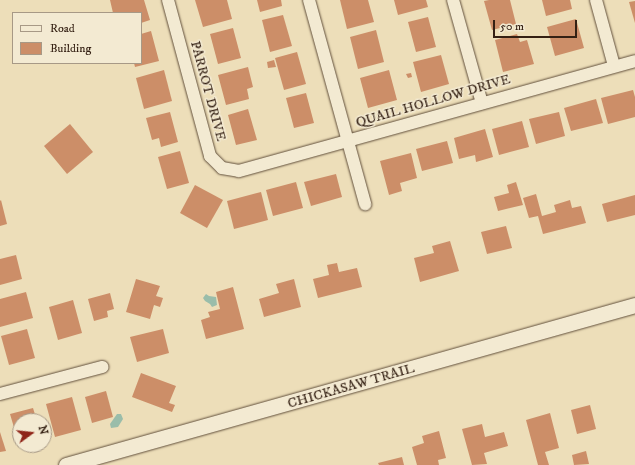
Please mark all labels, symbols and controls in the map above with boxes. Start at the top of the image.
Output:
legend [12,12,142,64]
scale bar [495,12,579,38]
text: 50 m [500,19,524,34]
text: Road [50,21,75,36]
street label: PARROT DRIVE [187,39,229,143]
text: Building [50,41,91,56]
street label: QUAIL HOLLOW DRIVE [354,71,512,131]
street label: CHICKASAW TRAIL [286,360,416,412]
north arrow [12,413,52,453]
text: N [35,424,51,436]

